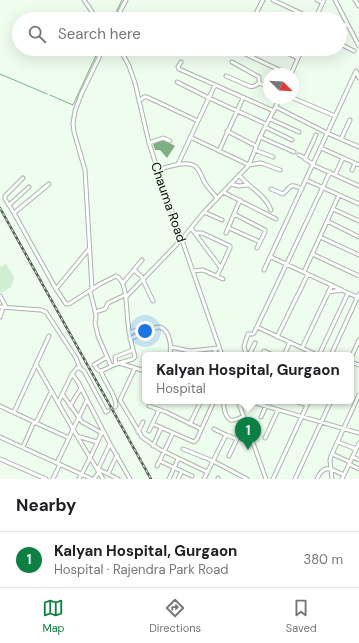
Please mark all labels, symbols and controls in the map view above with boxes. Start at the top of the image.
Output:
search box [12,12,347,56]
icon: search [26,23,48,45]
text: Search here [58,24,141,44]
north arrow [263,68,299,104]
street label: Chauma Road [147,160,190,245]
your location [135,321,155,341]
popup [142,352,354,404]
text: Kalyan Hospital, Gurgaon [156,360,340,380]
text: Hospital [156,380,206,397]
pin: 1 [235,417,261,450]
text: Nearby [16,494,76,516]
text: Kalyan Hospital, Gurgaon [54,541,237,561]
text: 1 [27,551,31,568]
text: 380 m [303,551,343,568]
text: Hospital · Rajendra Park Road [54,561,228,578]
tab: Map [42,597,65,635]
tab: Directions [149,597,201,635]
tab: Saved [286,597,317,635]

